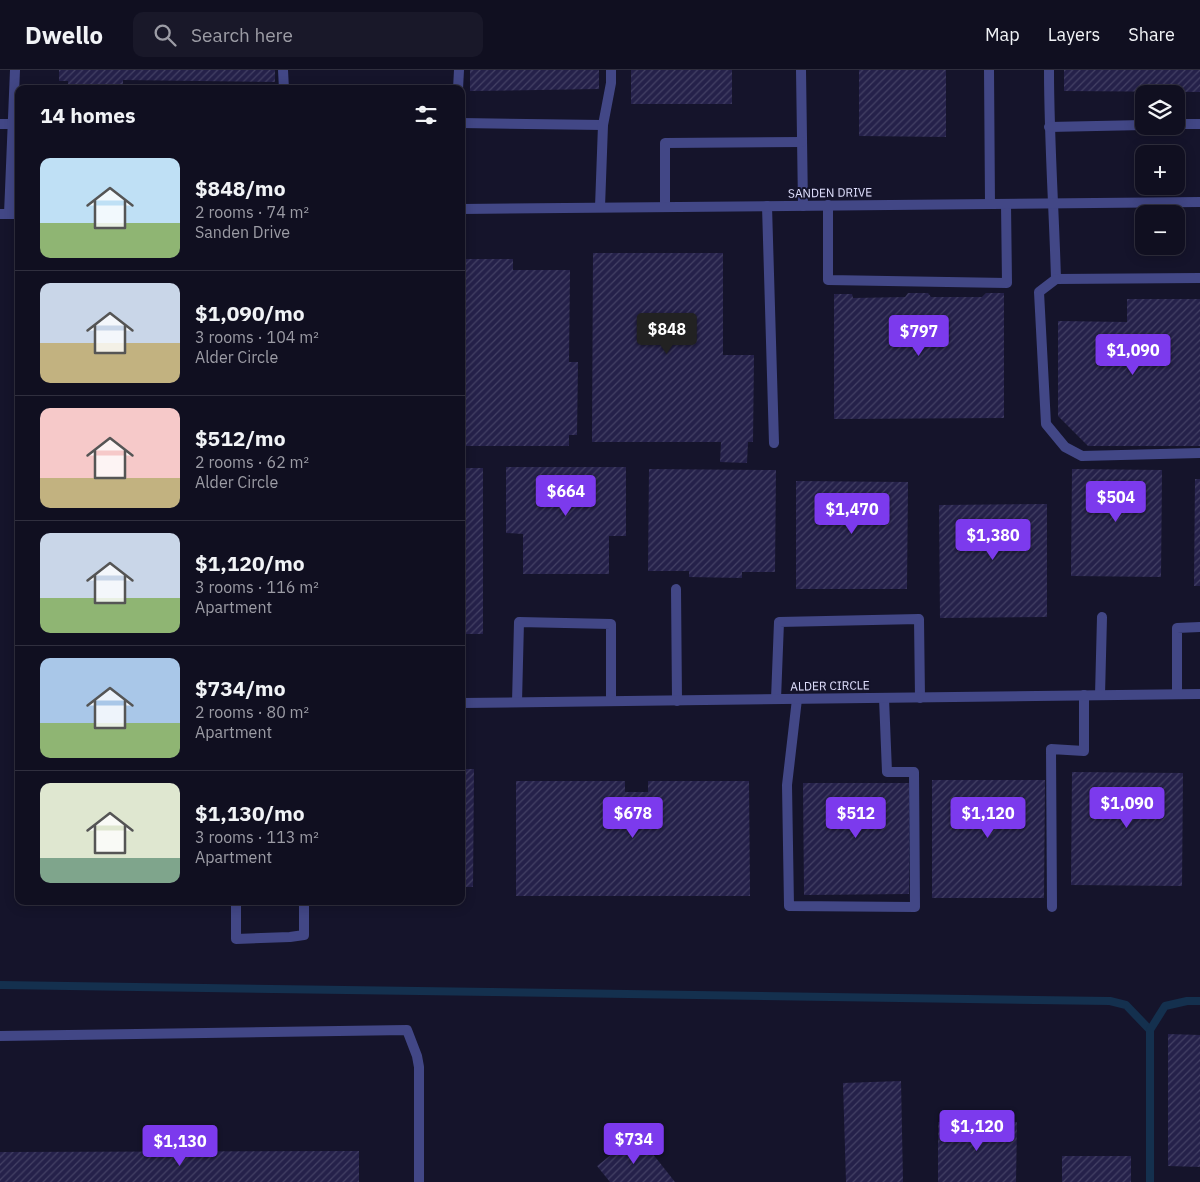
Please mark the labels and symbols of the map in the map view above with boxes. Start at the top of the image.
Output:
street label: SANDEN DRIVE [788,184,872,201]
pin: $848 [637,312,697,355]
pin: $797 [889,314,949,357]
pin: $1,090 [1092,334,1174,376]
pin: $664 [536,474,596,517]
pin: $504 [1086,480,1146,523]
pin: $1,470 [811,492,893,535]
pin: $1,380 [952,518,1034,561]
street label: ALDER CIRCLE [790,677,870,694]
pin: $1,090 [1086,786,1168,829]
pin: $678 [603,796,663,839]
pin: $512 [826,796,886,839]
pin: $1,120 [947,796,1029,839]
pin: $1,120 [936,1110,1018,1152]
pin: $734 [604,1122,664,1165]
pin: $1,130 [139,1124,221,1167]

